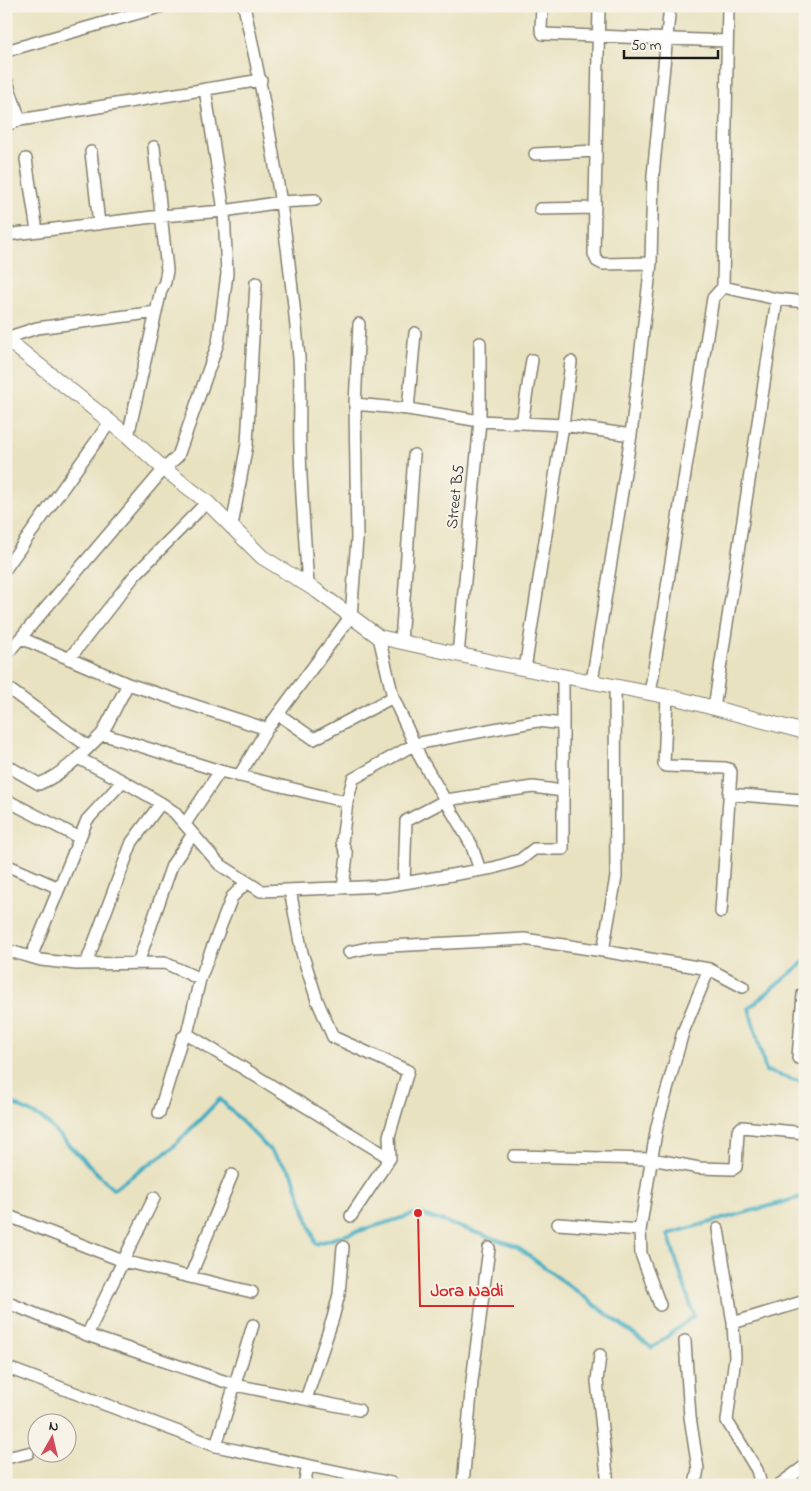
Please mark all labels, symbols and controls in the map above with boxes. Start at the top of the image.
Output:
scale bar [624,28,717,60]
text: 50 m [631,35,662,57]
street label: Street B5 [441,464,471,530]
callout: Jora Nadi [420,1273,514,1306]
text: Jora Nadi [430,1279,504,1305]
north arrow [28,1414,78,1464]
text: N [47,1416,60,1438]

